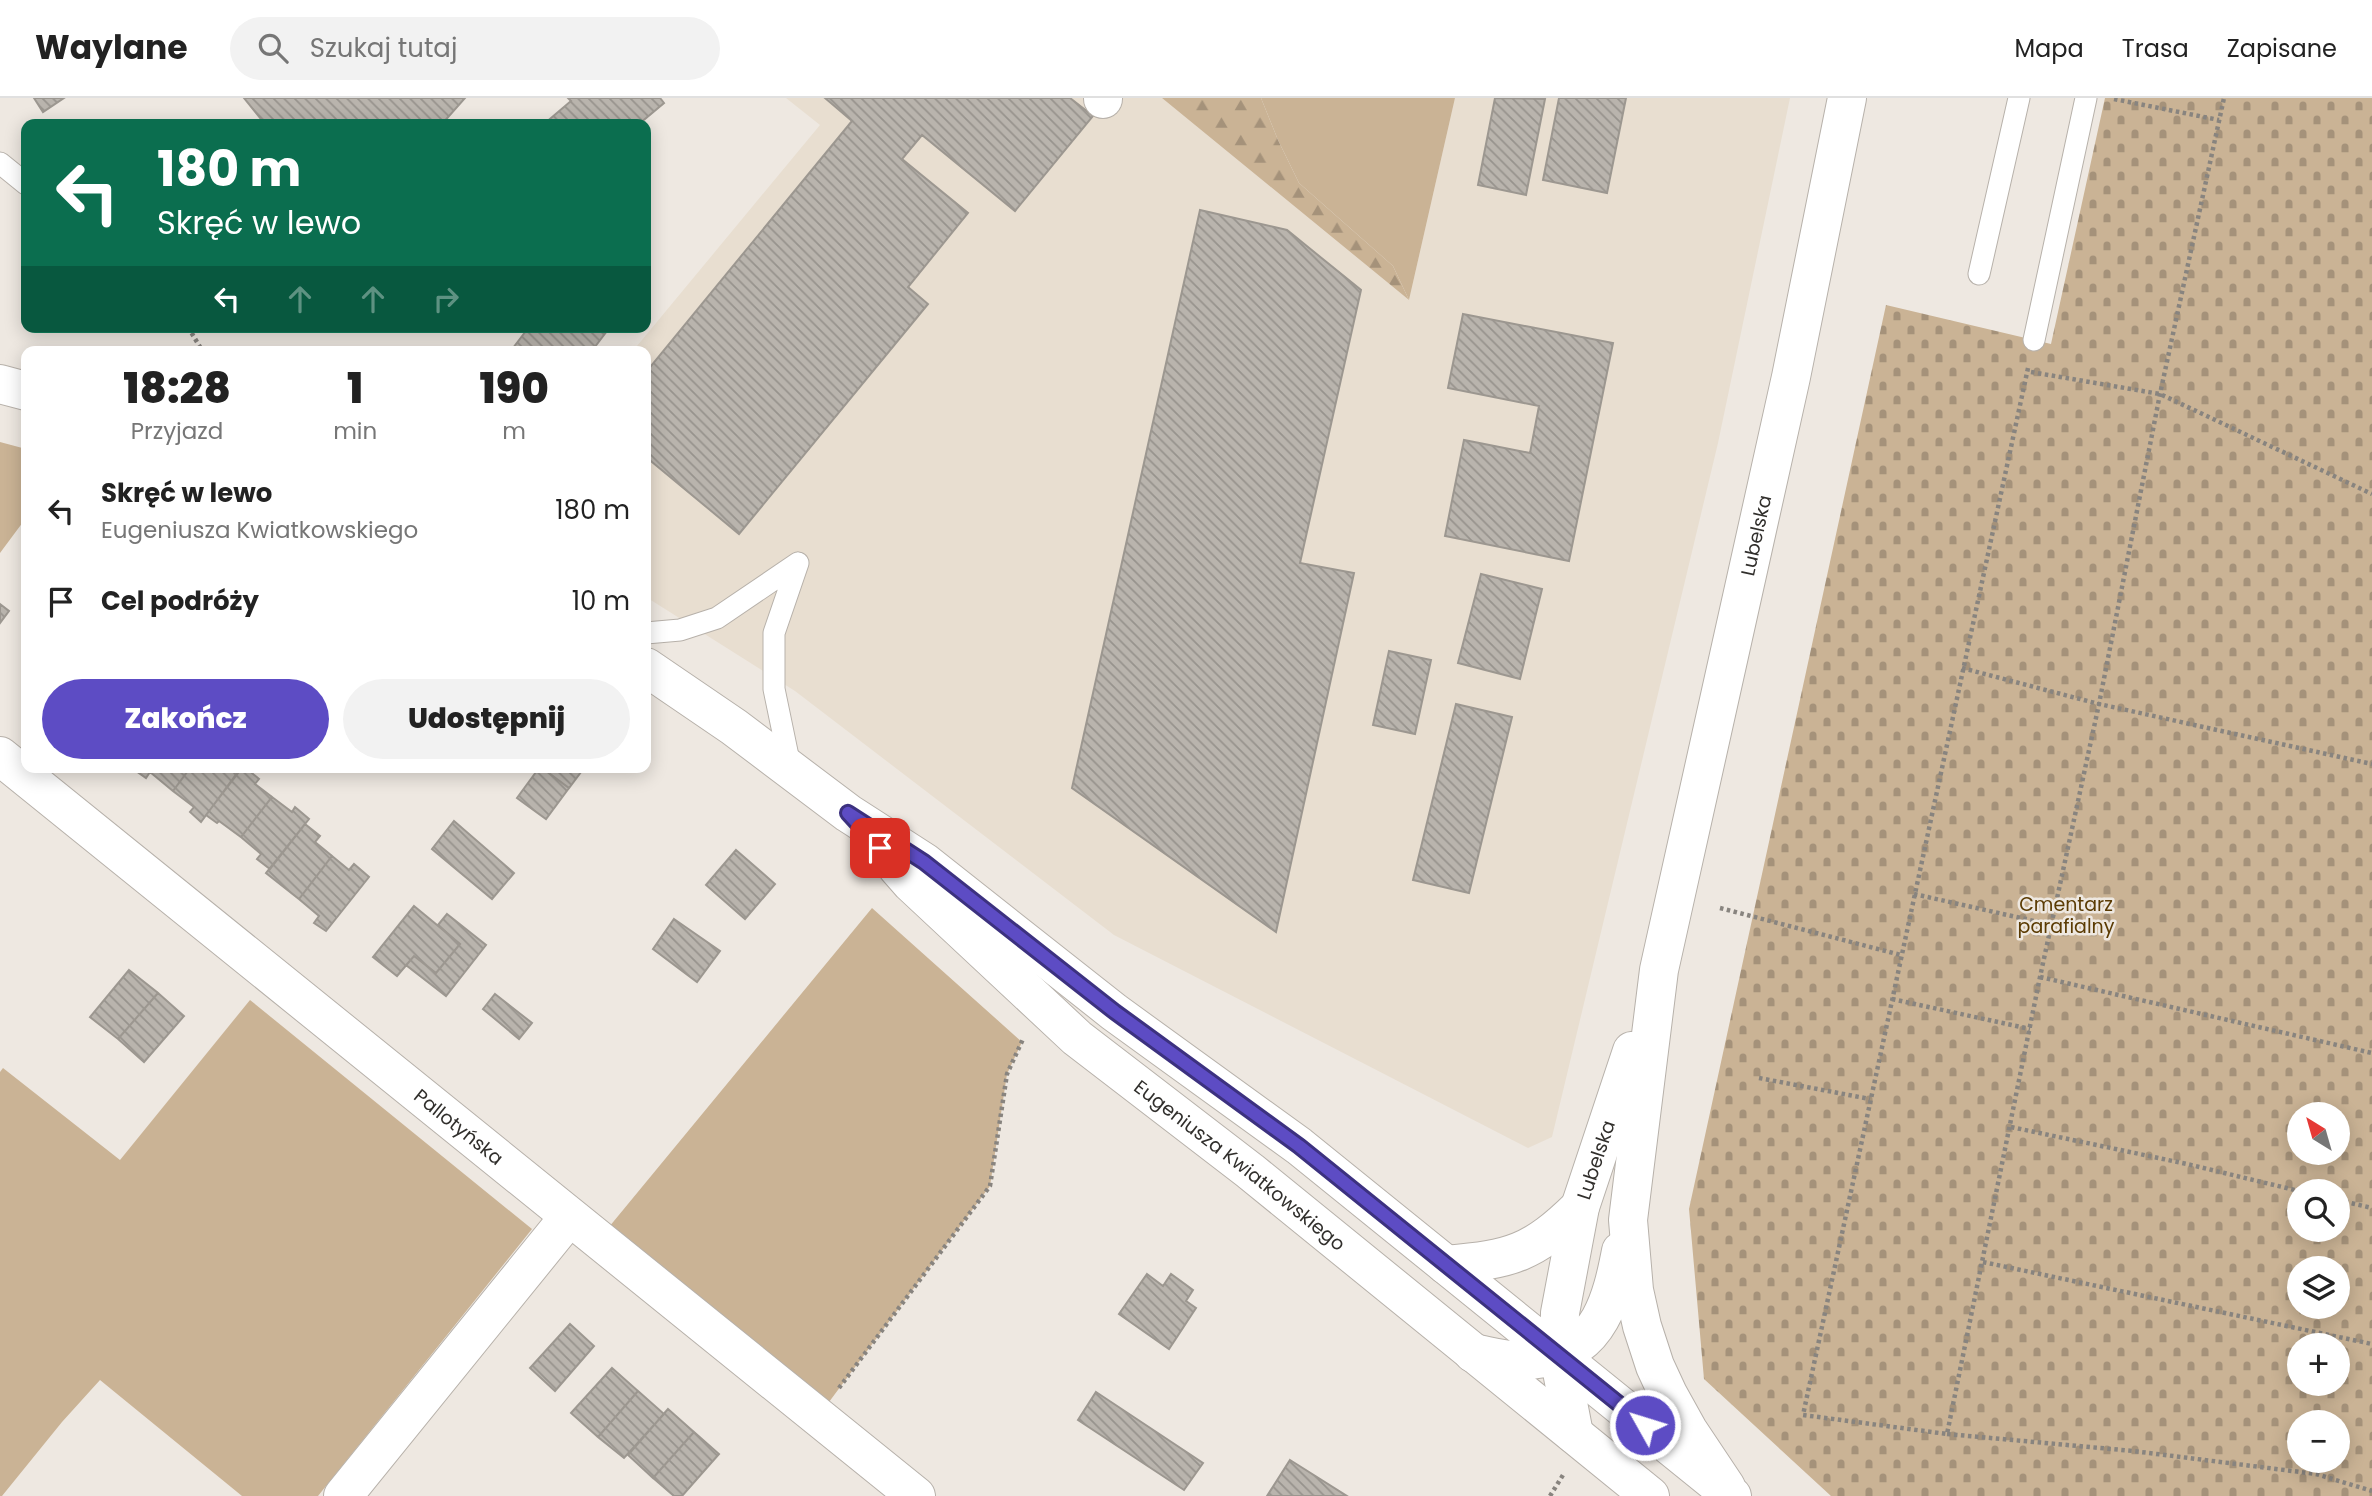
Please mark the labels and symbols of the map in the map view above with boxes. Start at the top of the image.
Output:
street label: Lubelska [1734,492,1778,578]
pin [850,818,910,878]
park label: Cmentarz parafialny [2018,891,2115,940]
street label: Eugeniusza Kwiatkowskiego [1129,1073,1351,1257]
street label: Pallotyńska [409,1082,509,1171]
north arrow [2287,1102,2350,1166]
street label: Lubelska [1570,1117,1622,1203]
position arrow [1608,1388,1682,1462]

